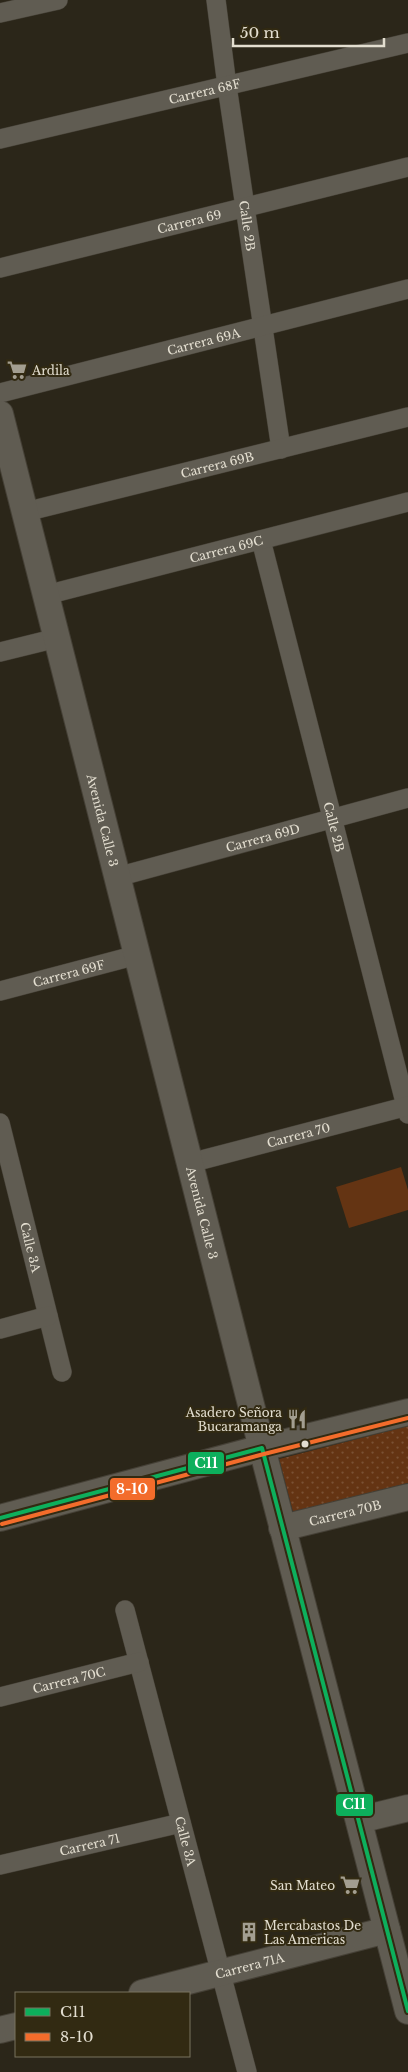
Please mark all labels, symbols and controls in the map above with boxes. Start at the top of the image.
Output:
scale bar [233,15,384,47]
text: 50 m [240,23,280,42]
street label: Carrera 68F [167,75,242,107]
street label: Calle 2B [237,199,259,252]
street label: Carrera 69 [156,206,223,236]
street label: Carrera 69A [165,324,242,358]
supermarket icon: Ardila [6,359,28,381]
place label: Ardila [31,363,70,378]
street label: Carrera 69B [179,448,255,481]
street label: Carrera 69C [188,532,264,565]
street label: Avenida Calle 3 [84,771,122,868]
street label: Calle 2B [321,800,348,853]
street label: Carrera 69D [224,820,301,855]
street label: Carrera 69F [31,956,106,990]
street label: Carrera 70 [265,1119,332,1150]
street label: Avenida Calle 3 [183,1164,221,1261]
street label: Calle 3A [17,1221,45,1275]
place label: Asadero Señora Bucaramanga [185,1405,282,1434]
restaurant icon: Asadero Señora Bucaramanga [286,1408,308,1430]
unlabelled marker [300,1439,310,1449]
line badge: C11 [187,1451,225,1475]
text: C11 [194,1454,218,1472]
line badge: 8-10 [109,1477,156,1501]
text: 8-10 [116,1480,148,1498]
street label: Carrera 70B [307,1496,383,1529]
street label: Carrera 70C [31,1663,107,1696]
line badge: C11 [335,1793,374,1817]
text: C11 [342,1795,366,1813]
street label: Calle 3A [172,1814,200,1868]
street label: Carrera 71 [58,1830,121,1858]
supermarket icon: San Mateo [339,1874,361,1896]
place label: San Mateo [270,1878,335,1893]
place label: Mercabastos De Las Americas [264,1918,361,1947]
building icon: Mercabastos De Las Americas [238,1921,260,1943]
street label: Carrera 71A [213,1949,286,1981]
legend [15,1992,190,2057]
text: C11 [60,2002,85,2021]
text: 8-10 [60,2027,93,2046]

